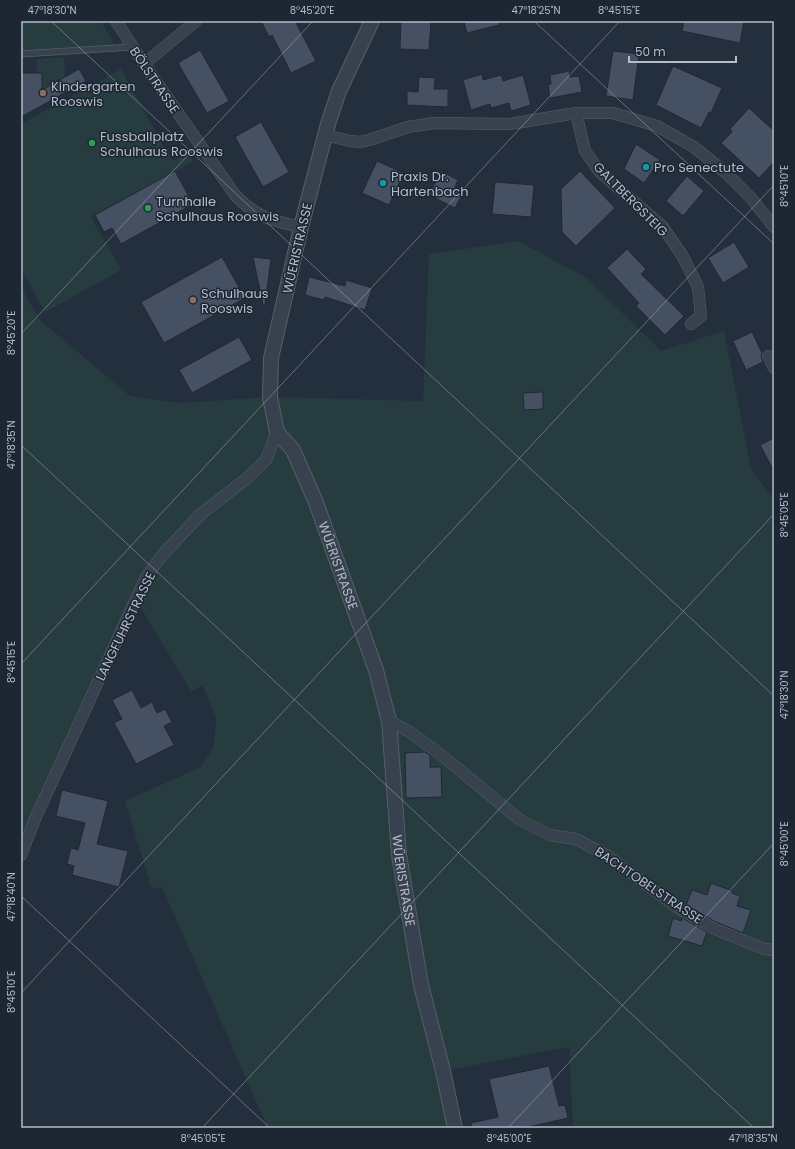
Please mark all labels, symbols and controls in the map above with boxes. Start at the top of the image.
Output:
text: 47°18'30"N [27,3,77,18]
text: 8°45'20"E [290,3,334,18]
text: 47°18'25"N [512,3,560,18]
text: 8°45'15"E [598,3,640,18]
scale bar [629,38,736,64]
street label: BÖLSTRASSE [125,43,184,118]
text: 50 m [635,43,666,60]
place label: Kindergarten Rooswis [51,77,136,111]
marker: Kindergarten Rooswis [38,88,48,98]
place label: Fussballplatz Schulhaus Rooswis [100,127,223,161]
marker: Fussballplatz Schulhaus Rooswis [87,138,97,148]
street label: GALTBERGSTEIG [589,158,672,241]
place label: Pro Senectute [654,158,744,177]
marker: Pro Senectute [641,162,651,172]
text: 8°45'10"E [777,165,792,207]
place label: Praxis Dr. Hartenbach [391,167,469,201]
marker: Praxis Dr. Hartenbach [378,178,388,188]
place label: Turnhalle Schulhaus Rooswis [156,192,279,226]
street label: WÜERISTRASSE [278,201,317,295]
marker: Turnhalle Schulhaus Rooswis [143,203,153,213]
place label: Schulhaus Rooswis [201,284,269,318]
marker: Schulhaus Rooswis [188,295,198,305]
text: 8°45'20"E [4,311,19,355]
text: 47°18'35"N [4,420,19,470]
text: 8°45'05"E [777,492,792,538]
street label: WÜERISTRASSE [313,519,363,612]
street label: LANGFUHRSTRASSE [91,569,160,684]
text: 8°45'15"E [4,641,19,683]
text: 47°18'30"N [777,670,792,720]
text: 8°45'00"E [777,821,792,867]
street label: WÜERISTRASSE [388,834,420,928]
street label: BACHTOBELSTRASSE [591,842,706,929]
text: 47°18'40"N [4,872,19,922]
text: 8°45'10"E [4,971,19,1013]
text: 8°45'05"E [180,1131,226,1146]
text: 8°45'00"E [486,1131,532,1146]
text: 47°18'35"N [728,1131,778,1146]

